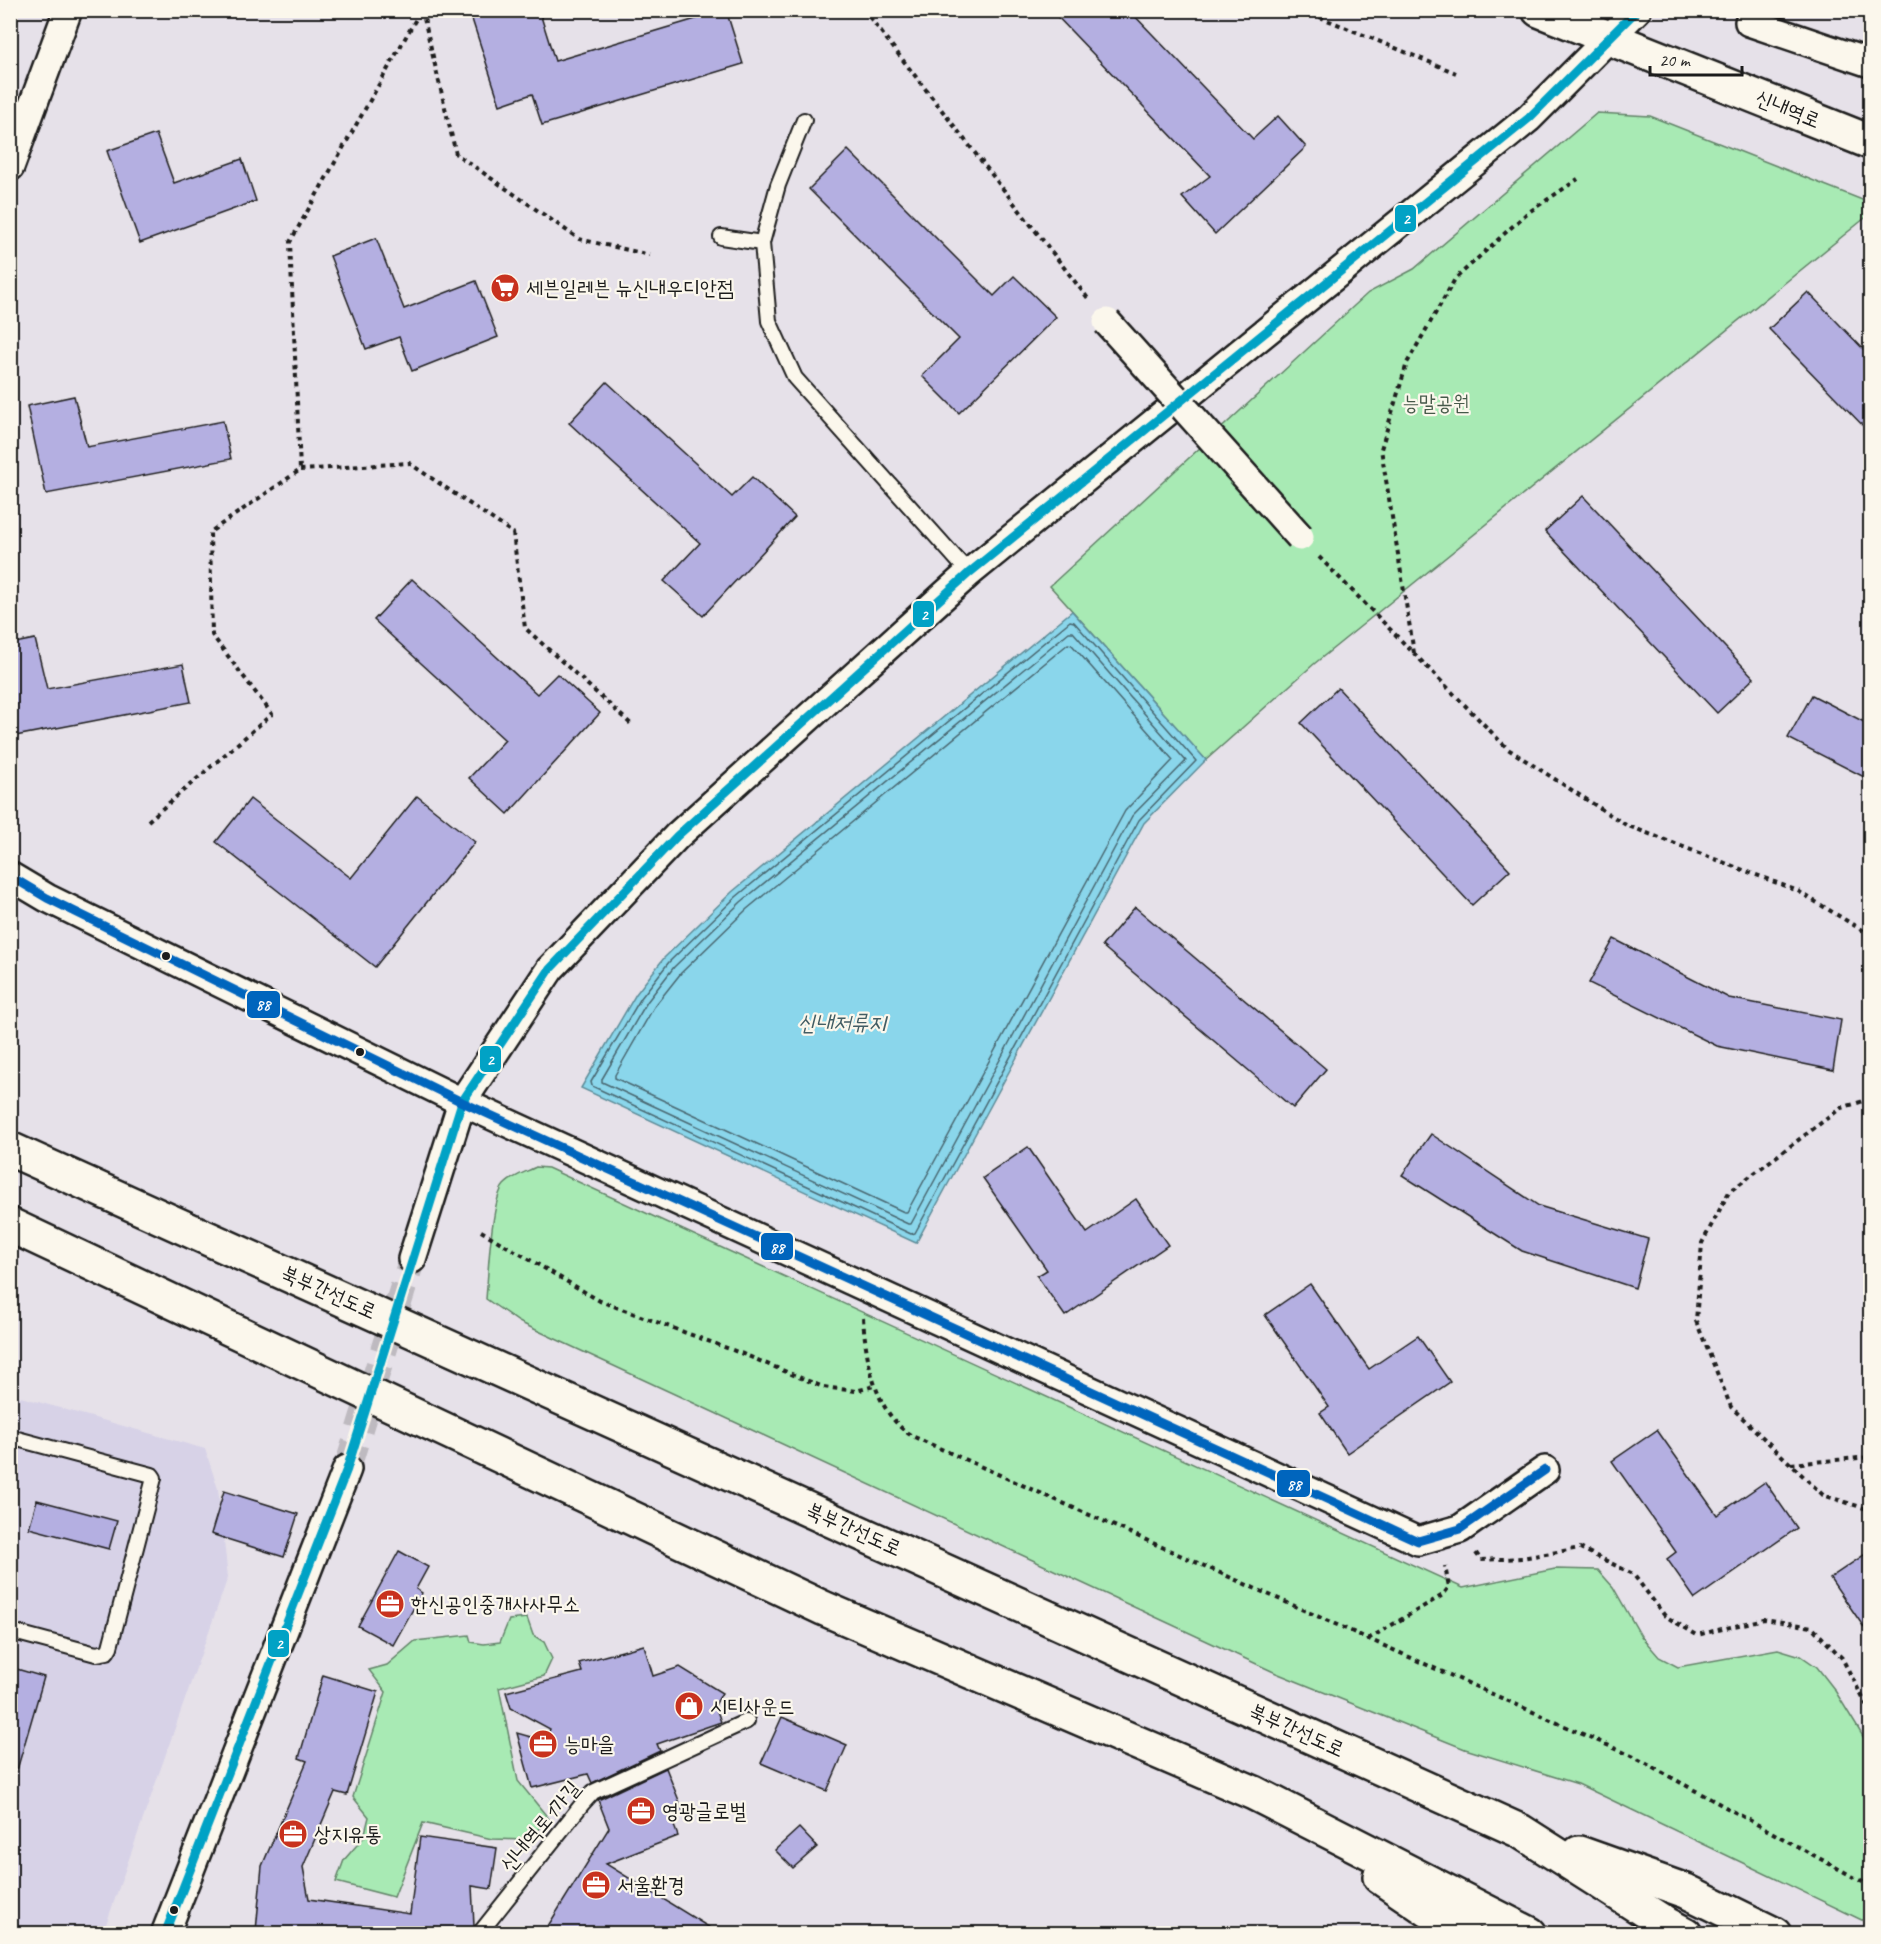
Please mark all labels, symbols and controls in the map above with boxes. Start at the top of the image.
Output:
scale bar [1650,39,1742,77]
text: 20 m [1659,49,1692,71]
street label: 신내역로 [1752,84,1824,134]
line badge: 2 [1394,204,1417,233]
text: 2 [1402,209,1411,229]
supermarket icon: 세븐일레븐 뉴신내우디안점 [489,272,521,304]
place label: 세븐일레븐 뉴신내우디안점 [526,275,734,301]
park label: 능말공원 [1402,390,1470,416]
line badge: 2 [912,600,935,628]
text: 2 [920,605,929,625]
unlabelled marker [160,950,172,962]
line badge: 88 [246,990,281,1019]
text: 88 [256,995,272,1015]
water label: 신내저류지 [798,1009,889,1037]
line badge: 2 [479,1045,502,1073]
unlabelled marker [354,1046,366,1058]
text: 2 [486,1050,495,1070]
line badge: 88 [760,1232,794,1261]
text: 88 [770,1238,786,1258]
street label: 북부간선도로 [277,1260,381,1324]
line badge: 88 [1276,1469,1311,1498]
text: 88 [1287,1475,1303,1495]
street label: 북부간선도로 [802,1497,906,1561]
office icon: 한신공인중개사사무소 [374,1588,406,1620]
place label: 한신공인중개사사무소 [411,1591,580,1617]
line badge: 2 [267,1629,290,1658]
text: 2 [275,1634,284,1654]
shop icon: 시티사운드 [673,1690,705,1722]
place label: 시티사운드 [710,1693,795,1719]
street label: 북부간선도로 [1245,1698,1349,1762]
office icon: 능마을 [527,1728,559,1760]
place label: 능마을 [564,1731,615,1757]
street label: 신내역로1가길 [494,1775,586,1877]
office icon: 영광글로벌 [625,1795,657,1827]
place label: 영광글로벌 [662,1798,747,1824]
office icon: 상지유통 [277,1818,309,1850]
place label: 상지유통 [314,1821,382,1847]
office icon: 서울환경 [580,1869,612,1901]
place label: 서울환경 [617,1872,685,1898]
unlabelled marker [168,1904,180,1916]

